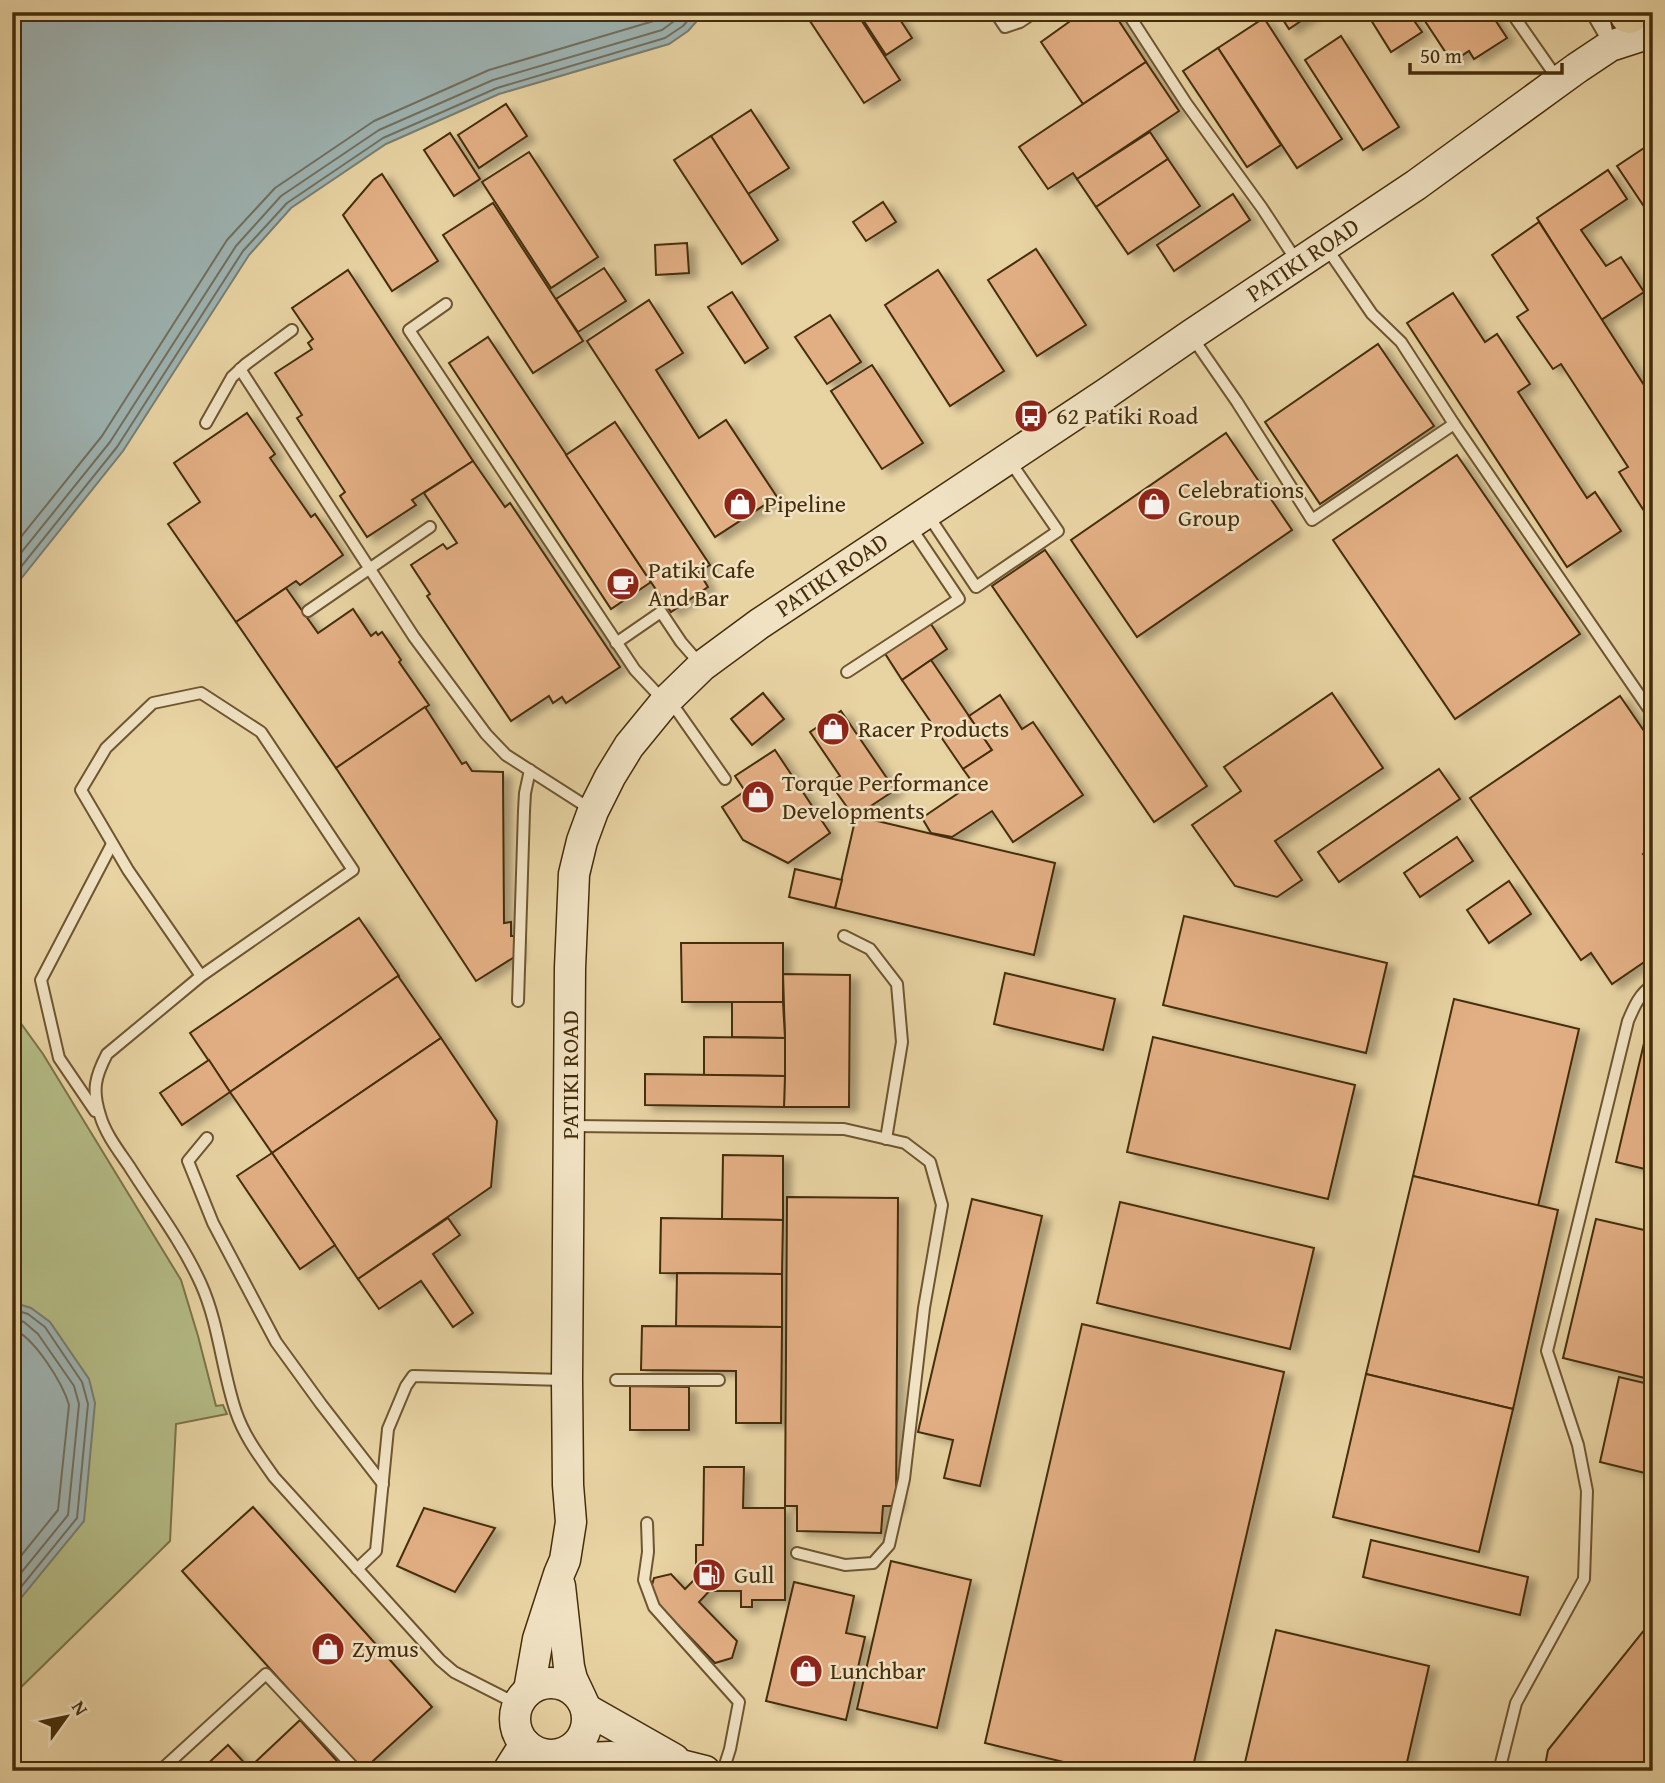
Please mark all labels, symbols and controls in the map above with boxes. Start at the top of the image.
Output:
scale bar [1410,32,1562,76]
text: 50 m [1420,40,1462,71]
street label: PATIKI ROAD [1239,209,1366,310]
bus stop icon: 62 Patiki Road [1012,397,1050,435]
place label: 62 Patiki Road [1056,398,1198,433]
place label: Celebrations Group [1178,472,1304,535]
shop icon: Pipeline [721,485,759,523]
shop icon: Celebrations Group [1135,485,1173,523]
place label: Pipeline [764,486,846,521]
street label: PATIKI ROAD [768,524,895,625]
place label: Patiki Cafe And Bar [648,552,755,615]
cafe icon: Patiki Cafe And Bar [604,565,642,603]
shop icon: Racer Products [814,710,852,748]
place label: Racer Products [858,711,1009,746]
place label: Torque Performance Developments [782,765,989,828]
shop icon: Torque Performance Developments [739,778,777,816]
street label: PATIKI ROAD [552,1010,587,1140]
fuel station icon: Gull [690,1556,728,1594]
place label: Gull [734,1557,775,1592]
shop icon: Zymus [309,1630,347,1668]
place label: Zymus [352,1631,419,1666]
shop icon: Lunchbar [787,1652,825,1690]
place label: Lunchbar [830,1653,926,1688]
north arrow [32,1682,102,1752]
text: N [65,1695,96,1721]

